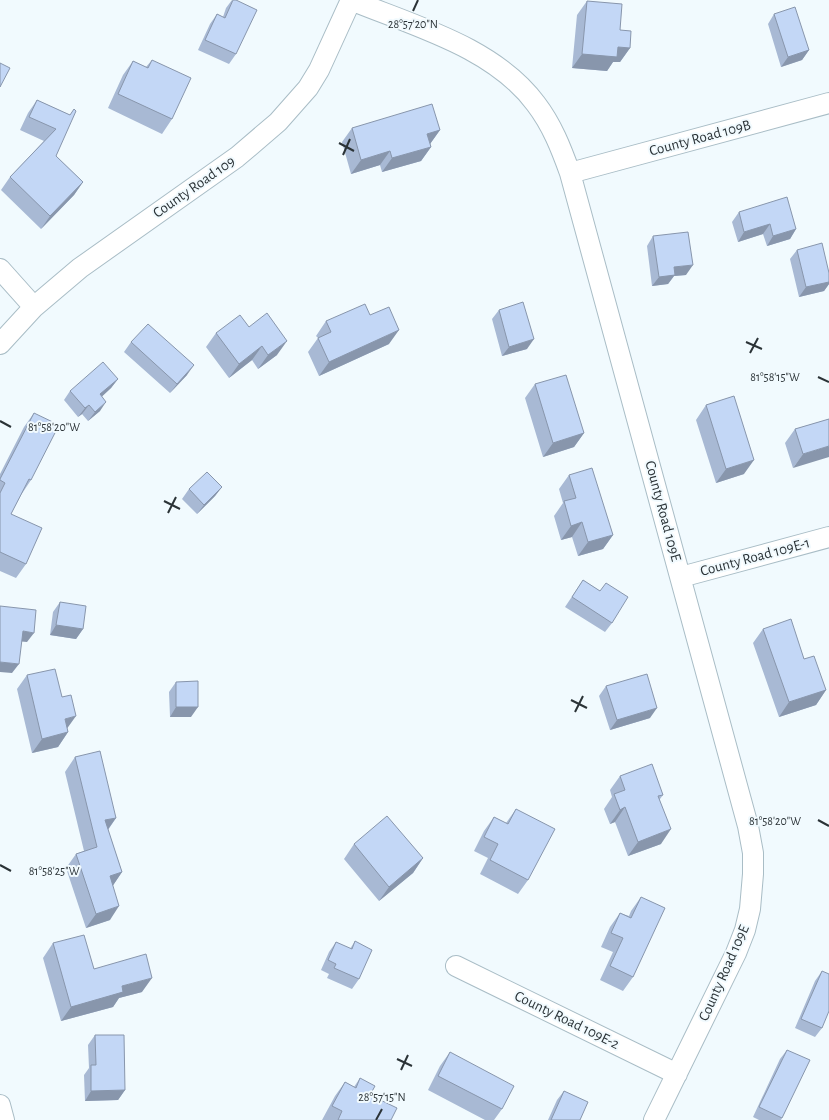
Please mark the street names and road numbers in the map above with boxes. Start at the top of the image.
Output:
street label: County Road 109B [648,117,752,159]
street label: County Road 109 [150,153,238,221]
street label: County Road 109E [642,459,684,563]
street label: County Road 109E-1 [699,535,811,579]
street label: County Road 109E [696,923,752,1023]
street label: County Road 109E-2 [512,988,622,1052]

